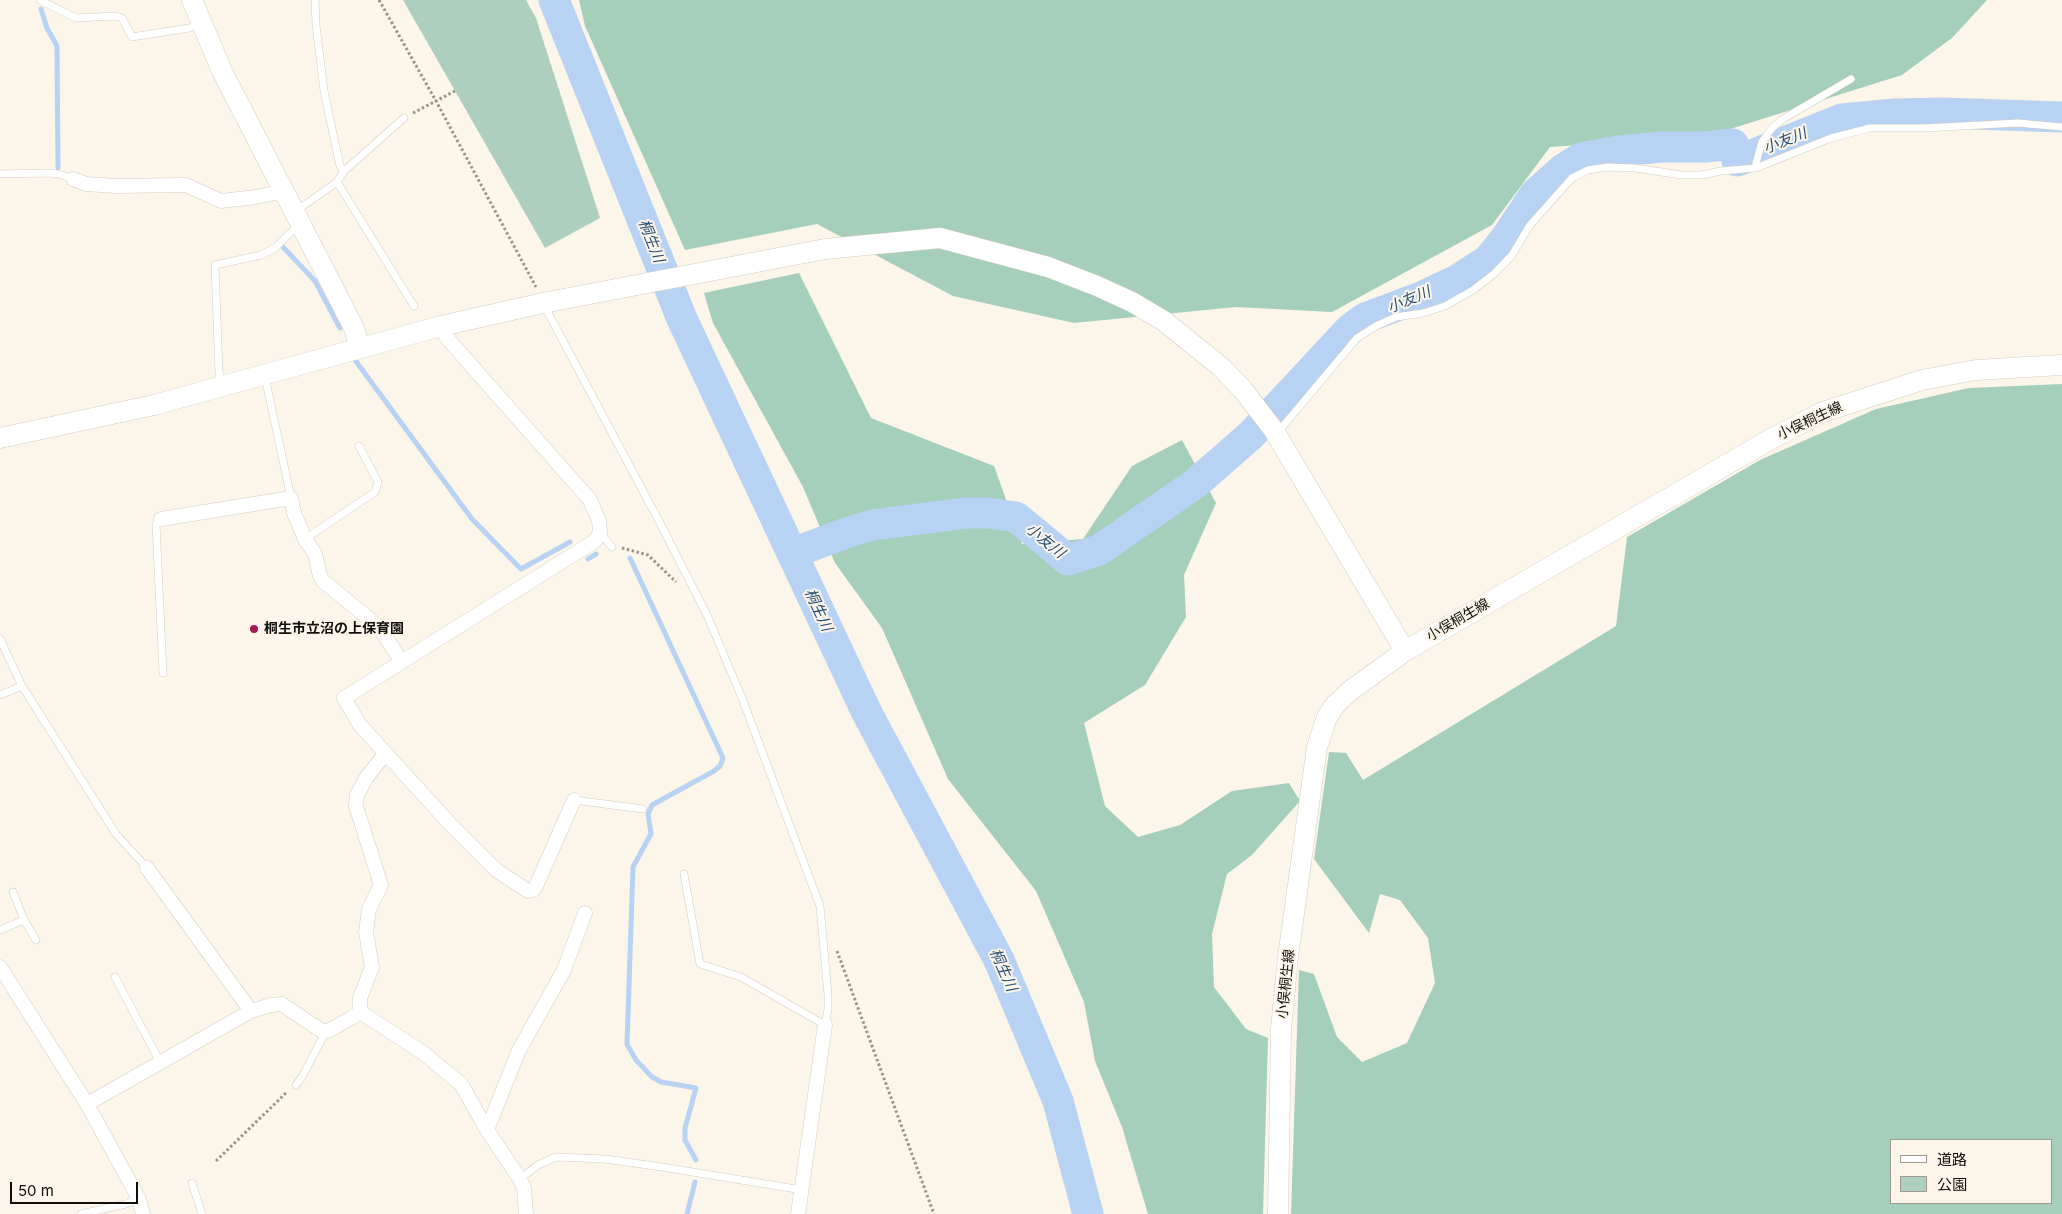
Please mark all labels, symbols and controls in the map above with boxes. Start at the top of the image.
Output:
water label: 小友川 [1761,124,1809,158]
water label: 桐生川 [634,217,668,265]
water label: 小友川 [1385,283,1433,317]
street label: 小俣桐生線 [1775,399,1845,443]
water label: 小友川 [1022,520,1068,562]
water label: 桐生川 [800,586,836,634]
street label: 小俣桐生線 [1423,595,1493,645]
place label: 桐生市立沼の上保育園 [264,621,404,637]
marker: 桐生市立沼の上保育園 [248,623,260,635]
water label: 桐生川 [986,946,1020,994]
street label: 小俣桐生線 [1274,948,1298,1020]
legend [1890,1139,2052,1204]
text: 道路 [1937,1150,1967,1169]
scale bar [12,1172,140,1204]
text: 公園 [1937,1175,1967,1194]
text: 50 m [18,1181,54,1200]

